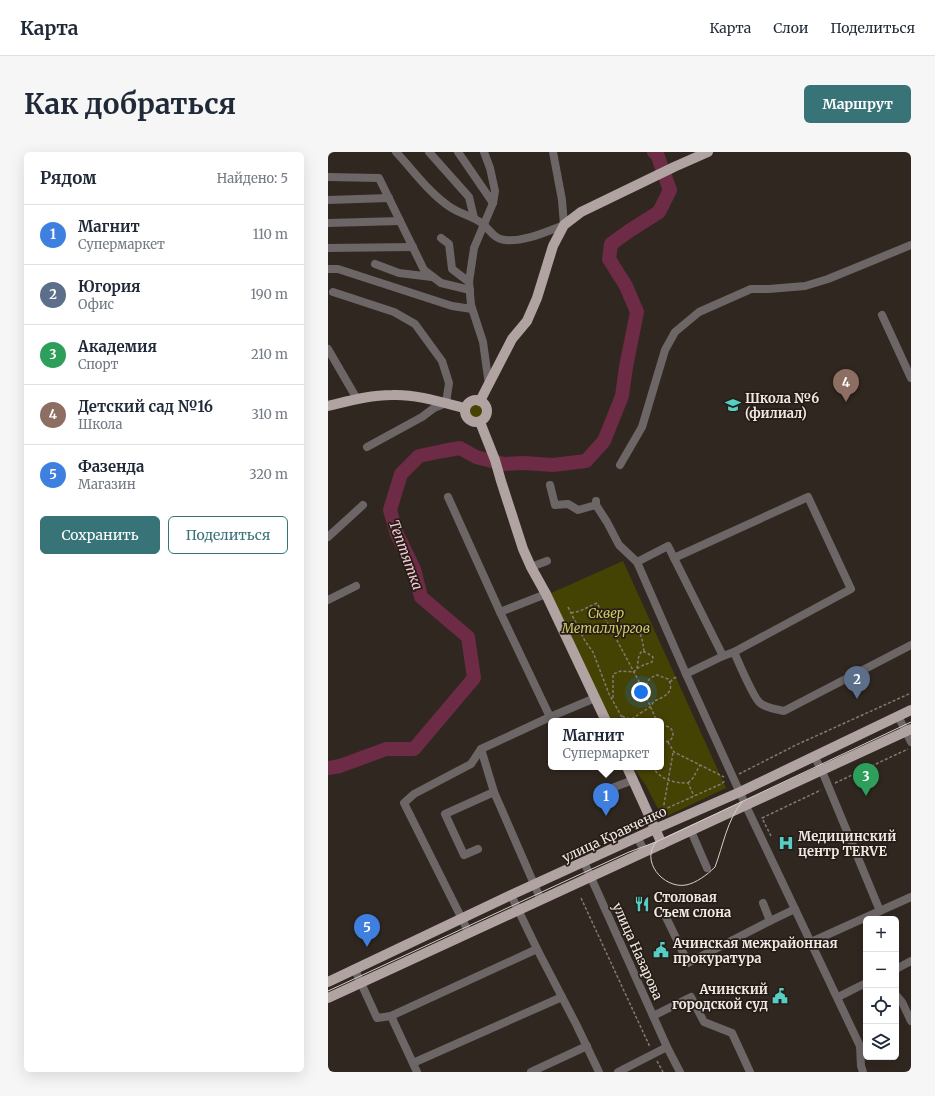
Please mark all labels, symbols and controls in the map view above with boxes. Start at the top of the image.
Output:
text: Карта [20,16,78,40]
text: Карта [709,19,751,37]
text: Слои [773,19,808,37]
text: Поделиться [830,19,915,37]
button: Маршрут [804,85,911,123]
text: Как добраться [24,86,236,122]
text: Рядом [40,167,96,189]
text: Найдено: 5 [217,170,288,187]
text: Магнит [78,217,140,236]
text: 1 [50,226,56,243]
text: 110 m [253,226,288,243]
text: Супермаркет [78,236,165,253]
text: Югория [78,277,141,296]
text: 2 [49,286,57,303]
text: 190 m [251,286,288,303]
text: Офис [78,296,114,313]
text: Академия [78,337,157,356]
text: 3 [49,346,57,363]
text: 210 m [251,346,288,363]
text: Спорт [78,356,118,373]
pin: 4 [833,369,859,402]
place label: Школа №6 (филиал) [745,390,819,422]
school or university icon: Школа №6 (филиал) [724,396,742,414]
text: Детский сад №16 [78,397,213,416]
text: 4 [49,406,57,423]
text: 310 m [251,406,288,423]
text: Школа [78,416,122,433]
text: Фазенда [78,457,144,476]
text: 5 [49,466,57,483]
text: 320 m [249,466,288,483]
text: Магазин [78,476,136,493]
button: Сохранить [40,516,160,554]
button: Поделиться [168,516,288,554]
water label: Тептятка [385,518,427,592]
park label: Сквер Металлургов [561,605,650,637]
pin: 2 [844,666,870,699]
your location [631,682,651,702]
popup [548,718,664,770]
text: Магнит [563,726,624,745]
text: Супермаркет [563,745,649,762]
pin: 3 [853,763,879,796]
pin: 1 [593,783,619,816]
street label: улица Кравченко [559,803,670,866]
place label: Медицинский центр TERVE [798,828,896,860]
hospital icon: Медицинский центр TERVE [777,834,795,852]
place label: Столовая Съем слона [654,889,731,921]
restaurant icon: Столовая Съем слона [633,895,651,913]
street label: улица Назарова [609,900,667,1002]
pin: 5 [354,914,380,947]
map controls [863,916,899,1060]
button: + [863,916,899,952]
place label: Ачинская межрайонная прокуратура [672,935,838,967]
public building icon: Ачинская межрайонная прокуратура [652,941,670,959]
button: − [863,952,899,988]
place label: Ачинский городской суд [672,981,768,1013]
public building icon: Ачинский городской суд [771,987,789,1005]
button: locate [863,988,899,1024]
button: layers [863,1024,899,1060]

